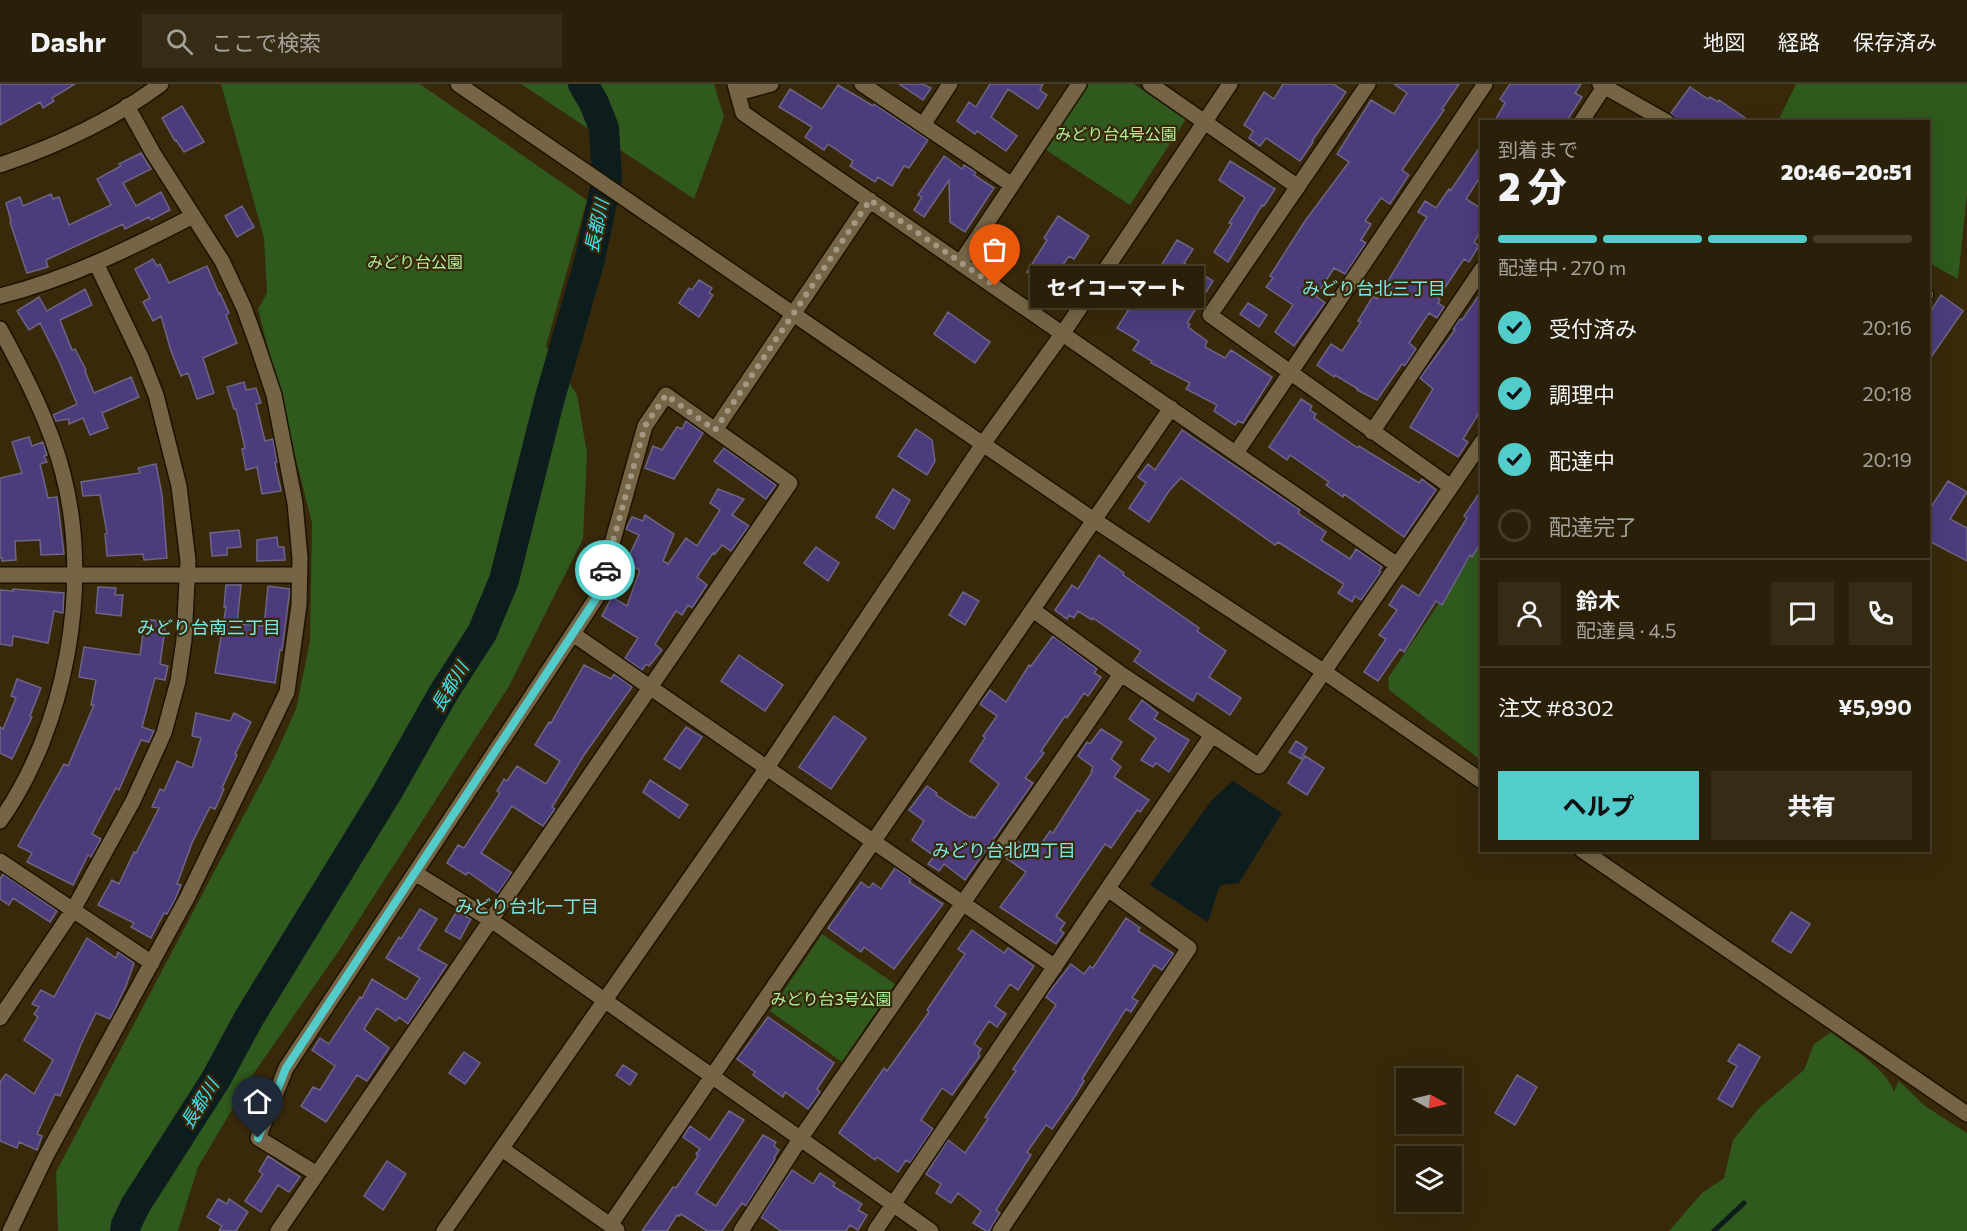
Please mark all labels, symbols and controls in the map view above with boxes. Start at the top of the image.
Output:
search box [142,14,562,68]
text: Dashr [30,24,106,58]
icon: search [163,25,196,58]
text: ここで検索 [211,29,321,56]
text: 地図 [1703,29,1745,54]
text: 経路 [1778,29,1820,54]
text: 保存済み [1853,29,1937,54]
park label: みどり台4号公園 [1055,124,1177,143]
text: 到着まで [1498,137,1578,161]
text: 20:46–20:51 [1781,158,1912,185]
text: 2 分 [1498,161,1567,209]
water label: 長都川 [580,195,613,254]
pin [969,224,1020,286]
icon: bag [978,233,1011,266]
park label: みどり台公園 [367,252,463,271]
text: 配達中 · 270 m [1498,255,1626,279]
callout: セイコーマート [1031,265,1205,307]
text: セイコーマート [1047,275,1187,299]
district label: みどり台北三丁目 [1302,277,1446,299]
icon: check [1498,311,1531,344]
text: 受付済み [1549,315,1637,342]
text: 20:16 [1863,315,1912,339]
icon: check [1498,377,1531,410]
text: 調理中 [1549,381,1615,408]
text: 20:18 [1863,381,1912,405]
icon: check [1498,443,1531,476]
text: 配達中 [1549,447,1615,474]
text: 20:19 [1863,447,1912,471]
text: 配達完了 [1549,513,1637,540]
courier [575,540,635,600]
icon: car [589,554,622,587]
button: person [1498,582,1561,645]
button: chat [1771,582,1834,645]
button: phone [1849,582,1912,645]
text: 鈴木 [1576,587,1620,614]
district label: みどり台南三丁目 [137,616,281,638]
text: 配達員 · 4.5 [1576,618,1676,642]
water label: 長都川 [426,656,474,715]
text: ¥5,990 [1838,693,1912,720]
text: 注文 #8302 [1498,694,1614,721]
button: ヘルプ [1498,771,1699,840]
button: 共有 [1711,771,1912,840]
district label: みどり台北四丁目 [932,839,1076,861]
district label: みどり台北一丁目 [455,895,599,917]
park label: みどり台3号公園 [770,989,892,1008]
north arrow [1396,1068,1462,1134]
map controls [1396,1068,1462,1212]
water label: 長都川 [176,1073,224,1132]
pin [232,1076,283,1138]
icon: home [241,1085,274,1118]
button: layers [1396,1146,1462,1212]

